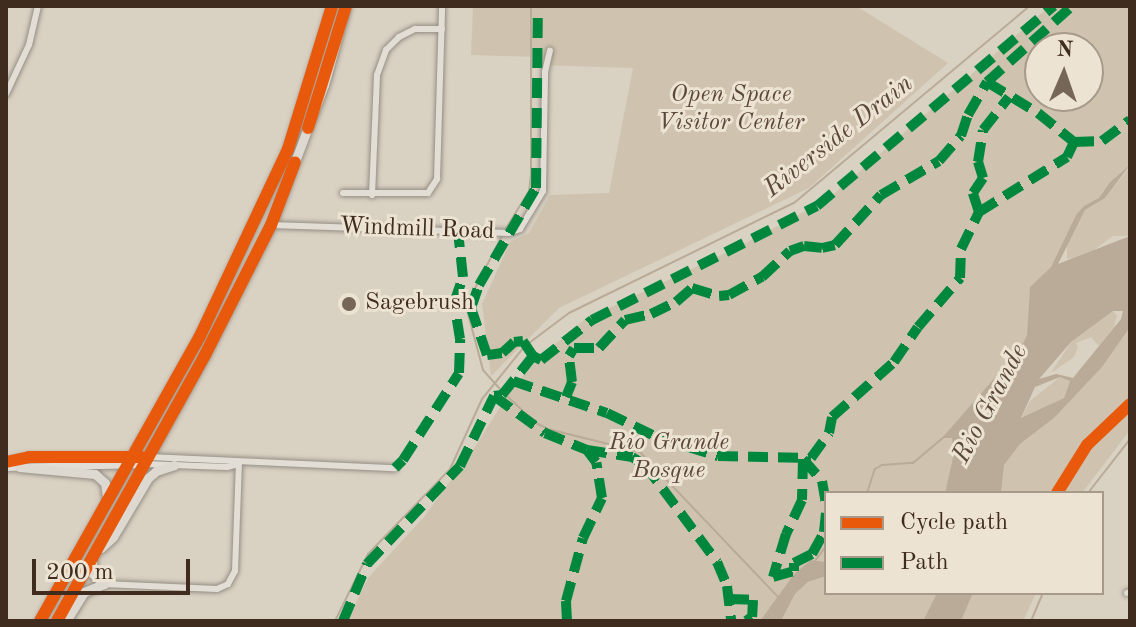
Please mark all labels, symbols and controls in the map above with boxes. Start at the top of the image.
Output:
north arrow [1024,32,1104,112]
text: N [1056,39,1074,61]
water label: Riverside Drain [758,69,920,205]
park label: Open Space Visitor Center [658,82,804,138]
street label: Windmill Road [339,213,495,247]
place label: Sagebrush [365,290,474,318]
marker: Sagebrush [340,295,358,313]
water label: Rio Grande [947,339,1035,469]
park label: Rio Grande Bosque [609,430,729,486]
legend [824,491,1104,595]
text: Cycle path [900,511,1008,535]
scale bar [36,543,194,593]
text: Path [900,551,949,575]
text: 200 m [46,561,114,585]

